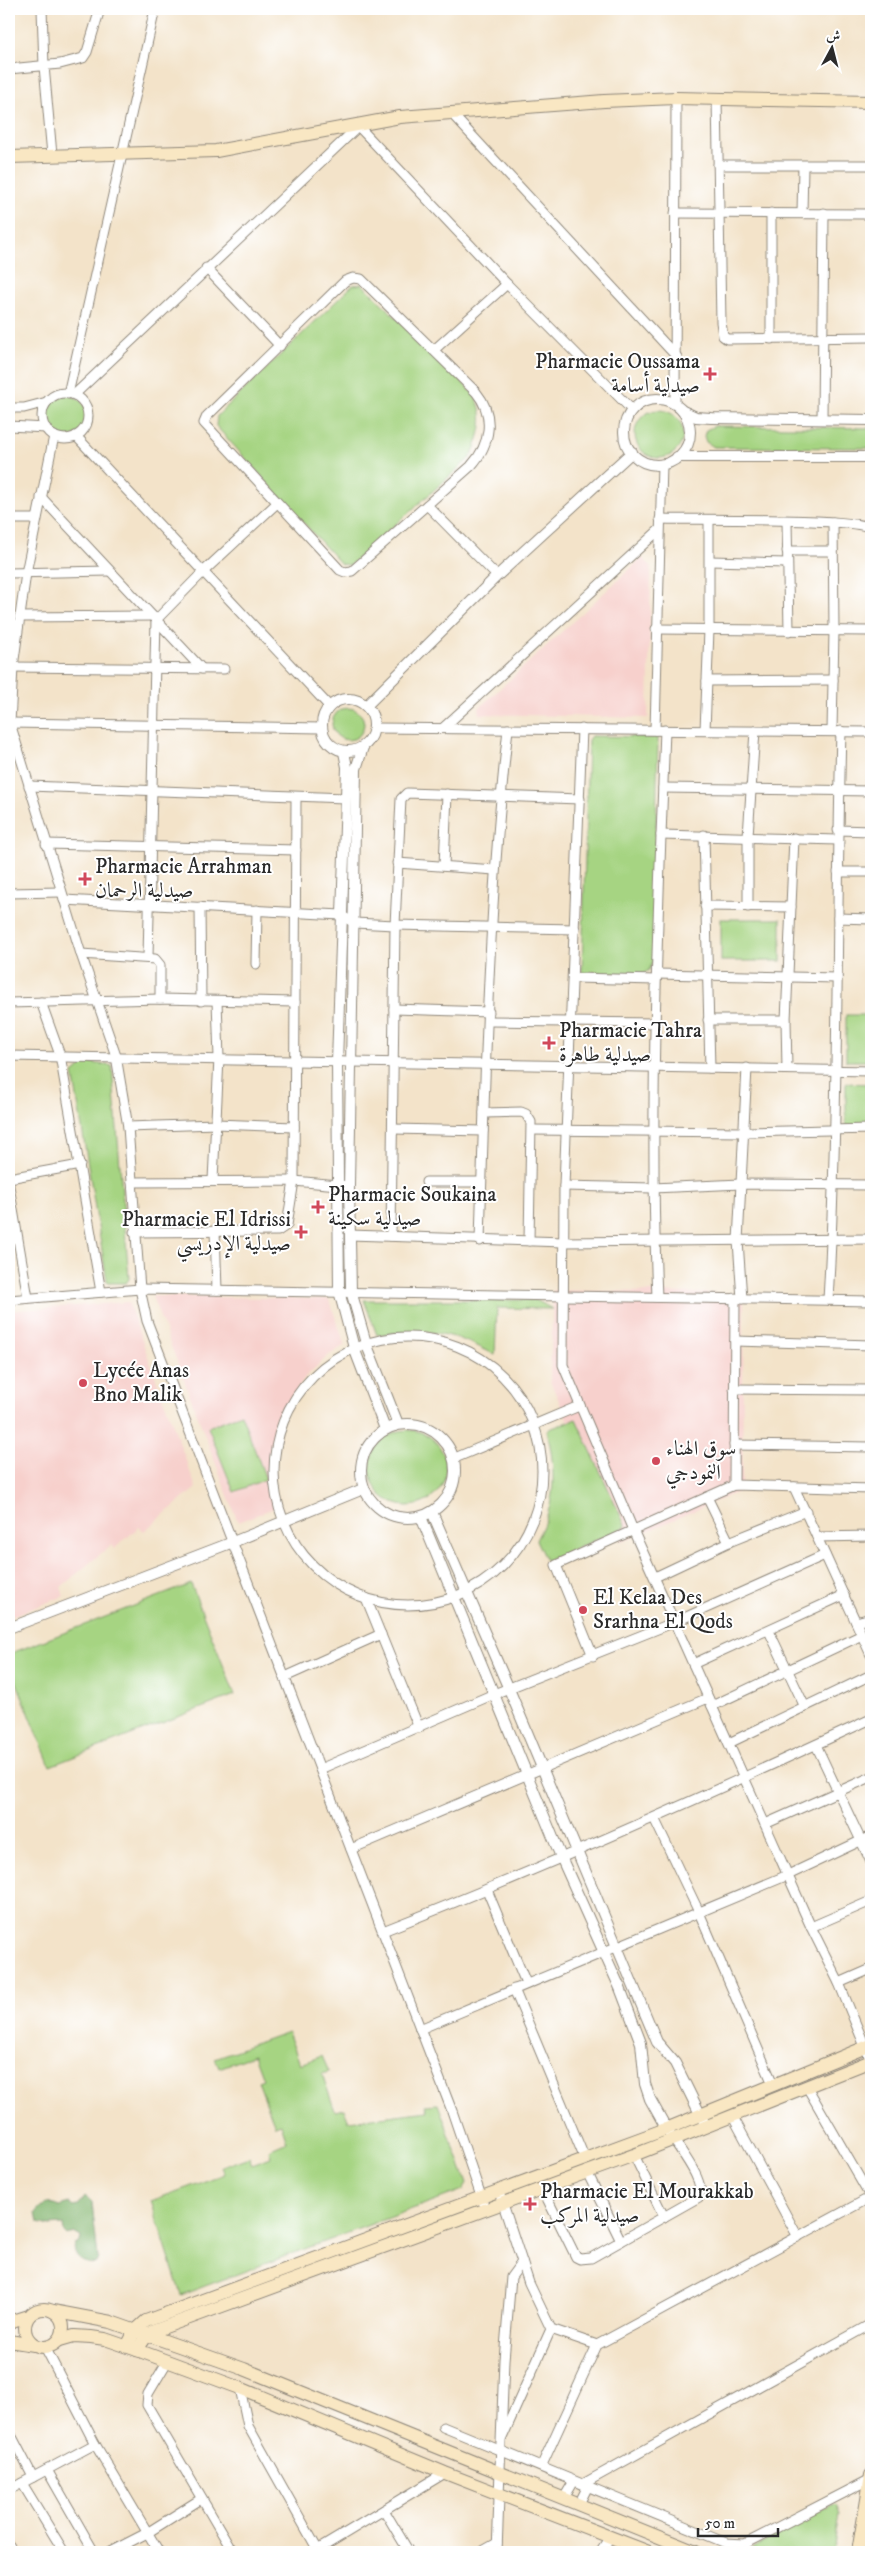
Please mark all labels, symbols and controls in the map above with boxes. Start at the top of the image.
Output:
north arrow [808,22,858,72]
text: ش [825,26,842,46]
place label: Pharmacie Oussama صيدلية أسامة [535,349,700,399]
marker: Pharmacie Oussama صيدلية أسامة [704,368,716,380]
place label: Pharmacie Arrahman صيدلية الرحمان [95,854,272,904]
marker: Pharmacie Arrahman صيدلية الرحمان [79,873,91,885]
place label: Pharmacie Tahra صيدلية طاهرة [559,1018,702,1068]
marker: Pharmacie Tahra صيدلية طاهرة [543,1037,555,1049]
place label: Pharmacie Soukaina صيدلية سكينة [328,1182,496,1232]
marker: Pharmacie Soukaina صيدلية سكينة [312,1201,324,1213]
place label: Pharmacie El Idrissi صيدلية الإدريسي [121,1207,291,1263]
marker: Pharmacie El Idrissi صيدلية الإدريسي [295,1226,307,1238]
place label: Lycée Anas Bno Malik [93,1358,189,1408]
marker: Lycée Anas Bno Malik [77,1377,89,1389]
place label: سوق الهناء النمودجي [666,1436,736,1489]
marker: سوق الهناء النمودجي [650,1455,662,1467]
place label: El Kelaa Des Srarhna El Qods [593,1585,733,1635]
marker: El Kelaa Des Srarhna El Qods [577,1604,589,1616]
place label: Pharmacie El Mourakkab صيدلية المركب [540,2179,754,2229]
marker: Pharmacie El Mourakkab صيدلية المركب [524,2198,536,2210]
scale bar [698,2506,778,2538]
text: 50 m [705,2514,735,2533]

